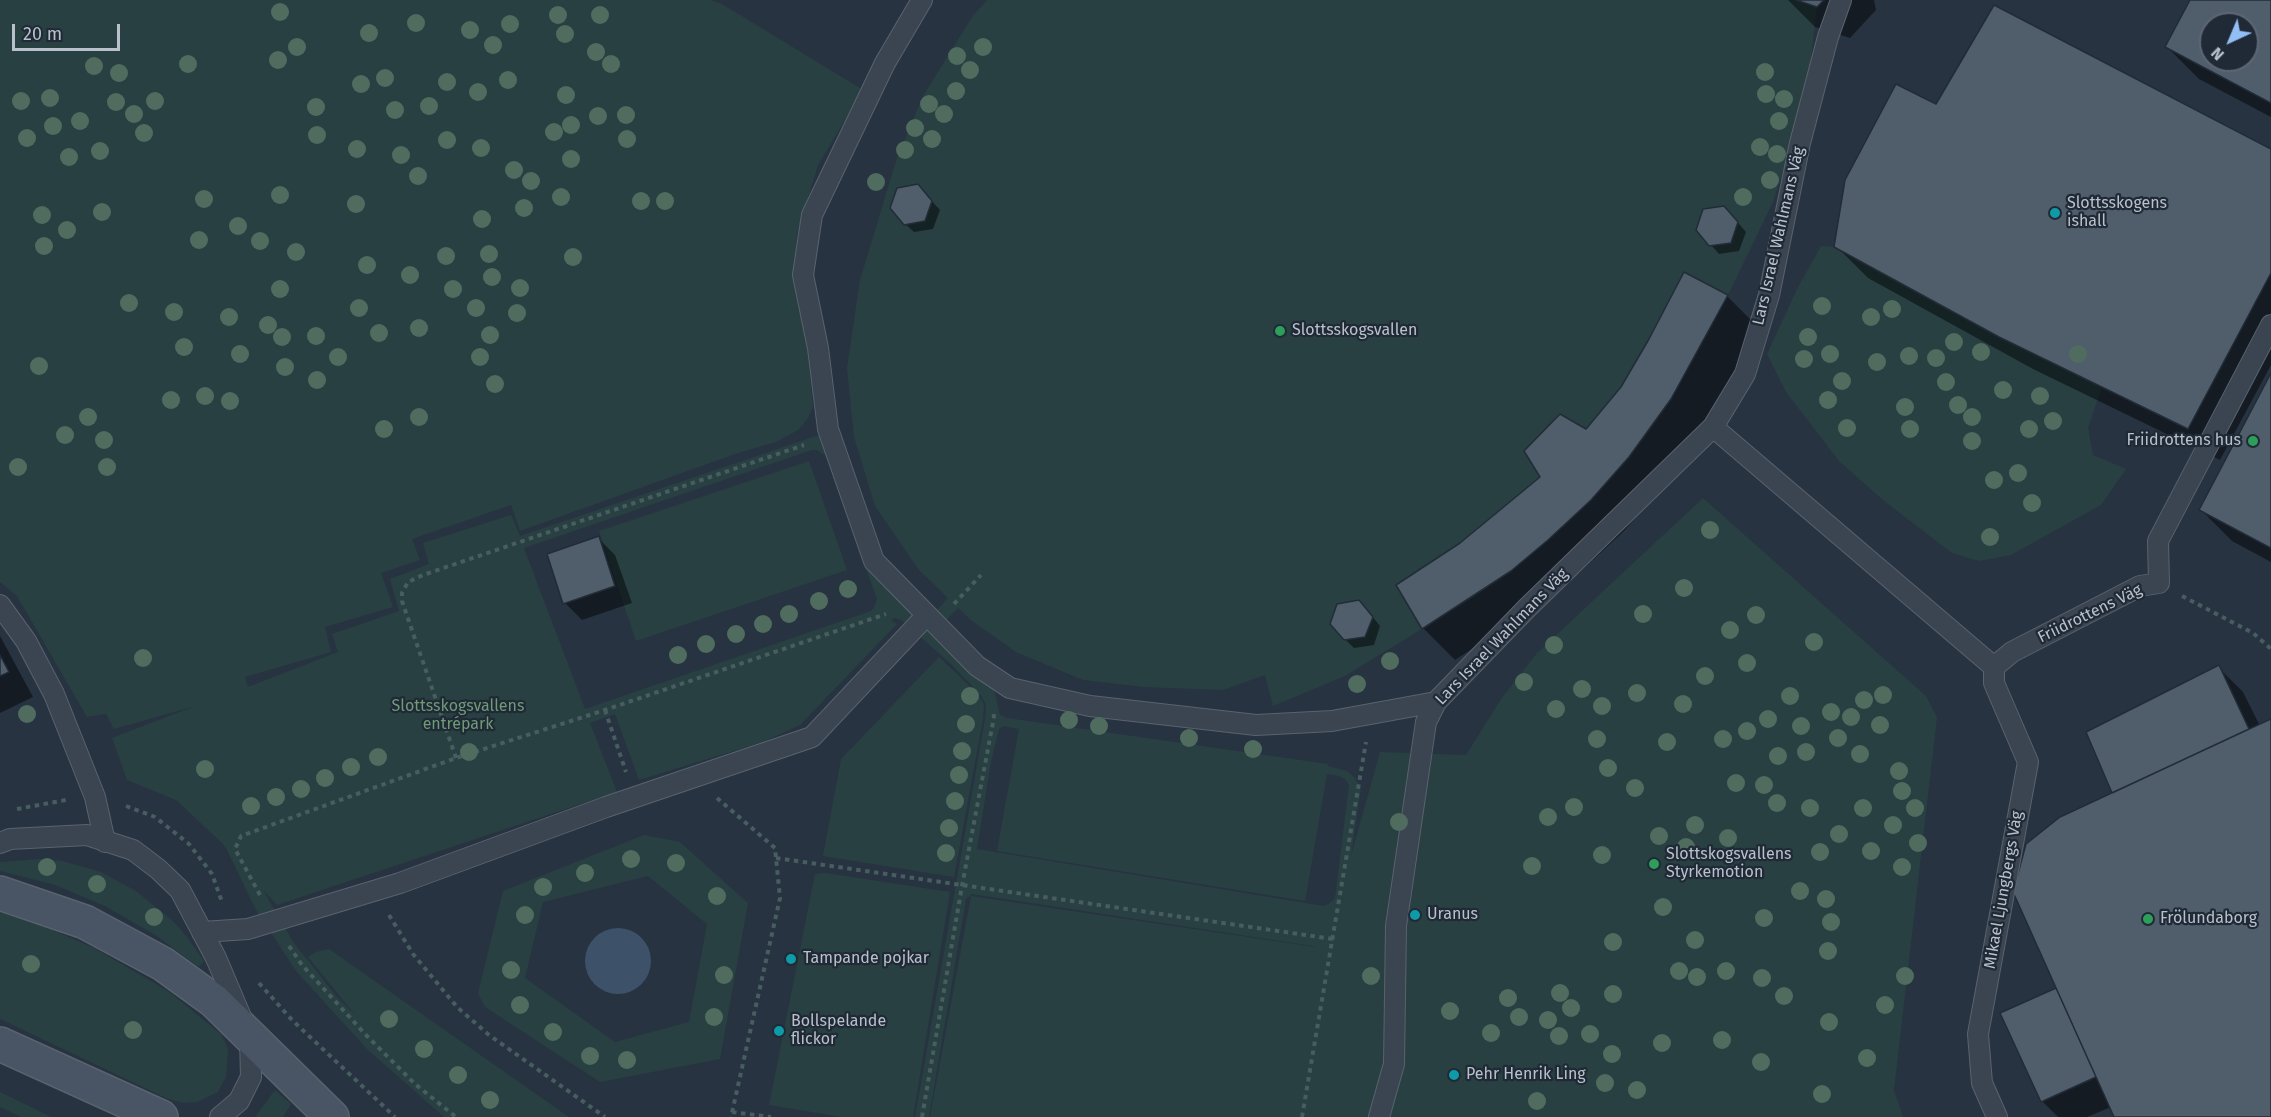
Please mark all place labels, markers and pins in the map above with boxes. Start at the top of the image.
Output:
place label: Slottsskogens ishall [2067,194,2167,232]
marker: Slottsskogens ishall [2048,206,2062,220]
place label: Slottsskogsvallen [1292,321,1417,341]
marker: Slottsskogsvallen [1273,324,1287,338]
place label: Friidrottens hus [2127,431,2241,451]
marker: Friidrottens hus [2246,434,2260,448]
place label: Slottskogsvallens Styrkemotion [1666,845,1792,883]
marker: Slottskogsvallens Styrkemotion [1647,857,1661,871]
place label: Uranus [1427,905,1478,925]
marker: Uranus [1408,908,1422,922]
place label: Frölundaborg [2160,909,2257,929]
marker: Frölundaborg [2141,912,2155,926]
place label: Tampande pojkar [803,949,929,969]
marker: Tampande pojkar [784,952,798,966]
place label: Bollspelande flickor [791,1012,886,1050]
marker: Bollspelande flickor [772,1024,786,1038]
place label: Pehr Henrik Ling [1466,1065,1586,1085]
marker: Pehr Henrik Ling [1447,1068,1461,1082]

